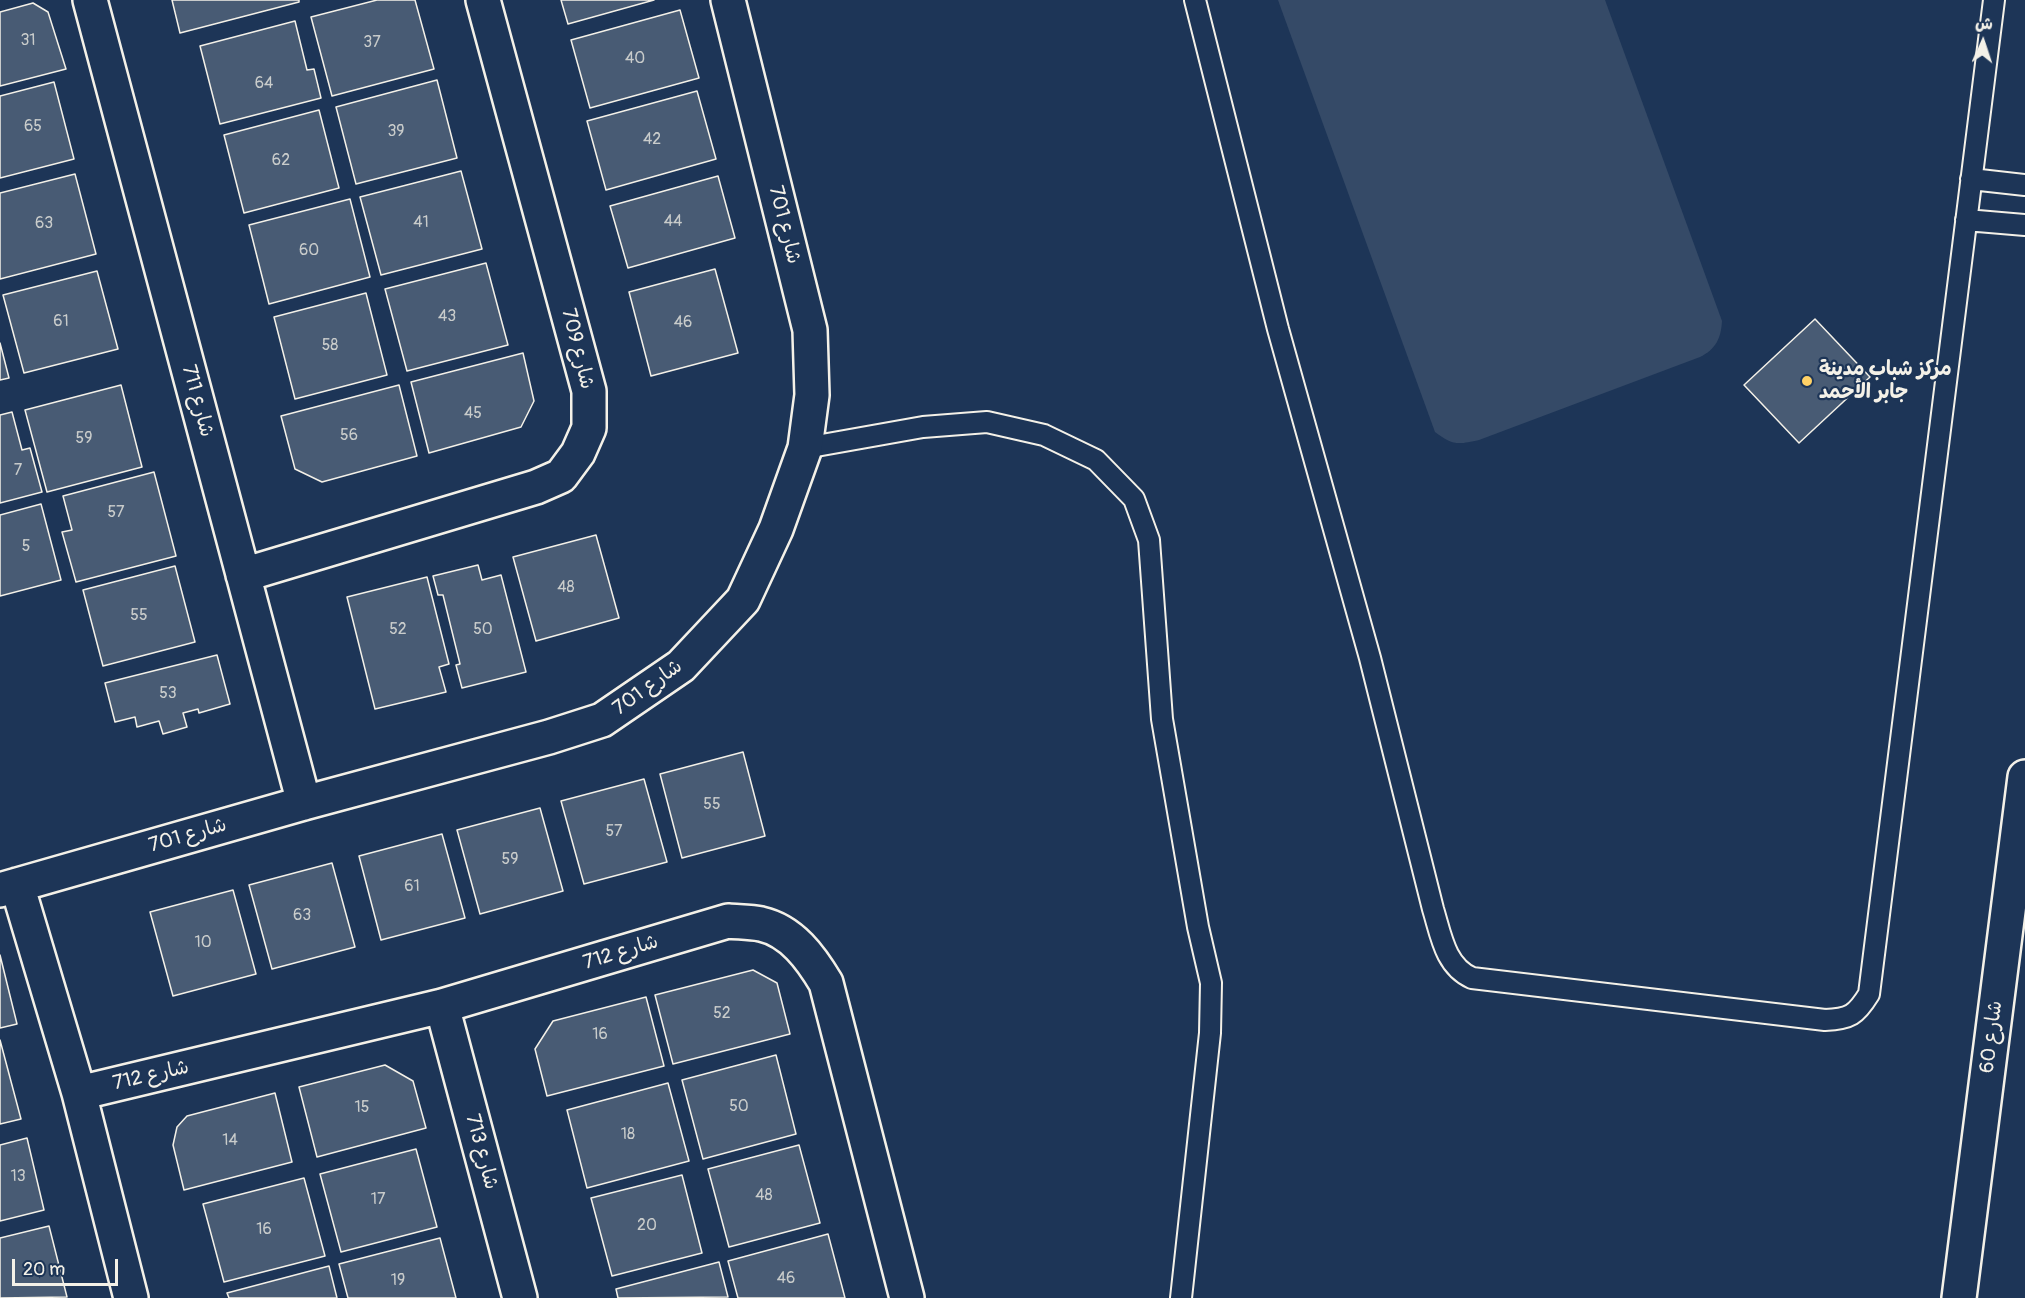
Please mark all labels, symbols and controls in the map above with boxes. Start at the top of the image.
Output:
north arrow [1953,12,2013,72]
text: ش [1975,14,1993,34]
house number: 31 [20,31,36,51]
house number: 37 [363,33,381,53]
house number: 40 [625,49,645,69]
house number: 64 [255,74,273,94]
house number: 65 [24,117,42,137]
house number: 39 [387,122,405,142]
house number: 42 [643,130,661,150]
house number: 62 [272,151,290,171]
street label: شارع 701 [763,183,805,267]
house number: 44 [664,212,682,232]
house number: 41 [413,213,429,233]
house number: 63 [35,214,53,234]
house number: 60 [299,241,319,261]
street label: شارع 709 [555,306,599,392]
house number: 43 [438,307,456,327]
house number: 61 [53,312,69,332]
house number: 46 [674,313,692,333]
house number: 58 [322,336,338,356]
place label: مركز شباب مدينة جابر الأحمد [1819,358,1952,405]
street label: شارع 711 [176,362,218,440]
marker: مركز شباب مدينة جابر الأحمد [1800,374,1814,388]
house number: 45 [464,404,482,424]
house number: 56 [340,426,358,446]
house number: 59 [76,429,92,449]
house number: 7 [14,461,22,481]
house number: 57 [107,503,125,523]
house number: 5 [22,537,30,557]
house number: 48 [557,578,575,598]
house number: 55 [130,606,148,626]
house number: 52 [389,620,407,640]
house number: 50 [473,620,493,640]
street label: شارع 701 [609,655,687,721]
house number: 53 [159,684,177,704]
house number: 55 [703,795,721,815]
street label: شارع 701 [146,813,230,859]
house number: 57 [605,822,623,842]
house number: 59 [502,850,518,870]
house number: 61 [404,877,420,897]
house number: 63 [293,906,311,926]
street label: شارع 712 [581,930,661,976]
house number: 10 [194,933,212,953]
street label: شارع 60 [1976,999,2008,1075]
house number: 52 [713,1004,731,1024]
house number: 16 [592,1025,608,1045]
street label: شارع 712 [111,1056,191,1096]
house number: 50 [729,1097,749,1117]
house number: 15 [355,1098,369,1118]
street label: شارع 713 [459,1112,503,1192]
house number: 18 [621,1125,635,1145]
house number: 14 [222,1131,238,1151]
house number: 13 [10,1167,26,1187]
house number: 48 [755,1186,773,1206]
house number: 17 [371,1190,385,1210]
house number: 20 [637,1216,657,1236]
house number: 16 [256,1220,272,1240]
scale bar [15,1247,122,1285]
text: 20 m [23,1258,65,1281]
house number: 46 [777,1269,795,1289]
house number: 19 [391,1271,405,1291]

